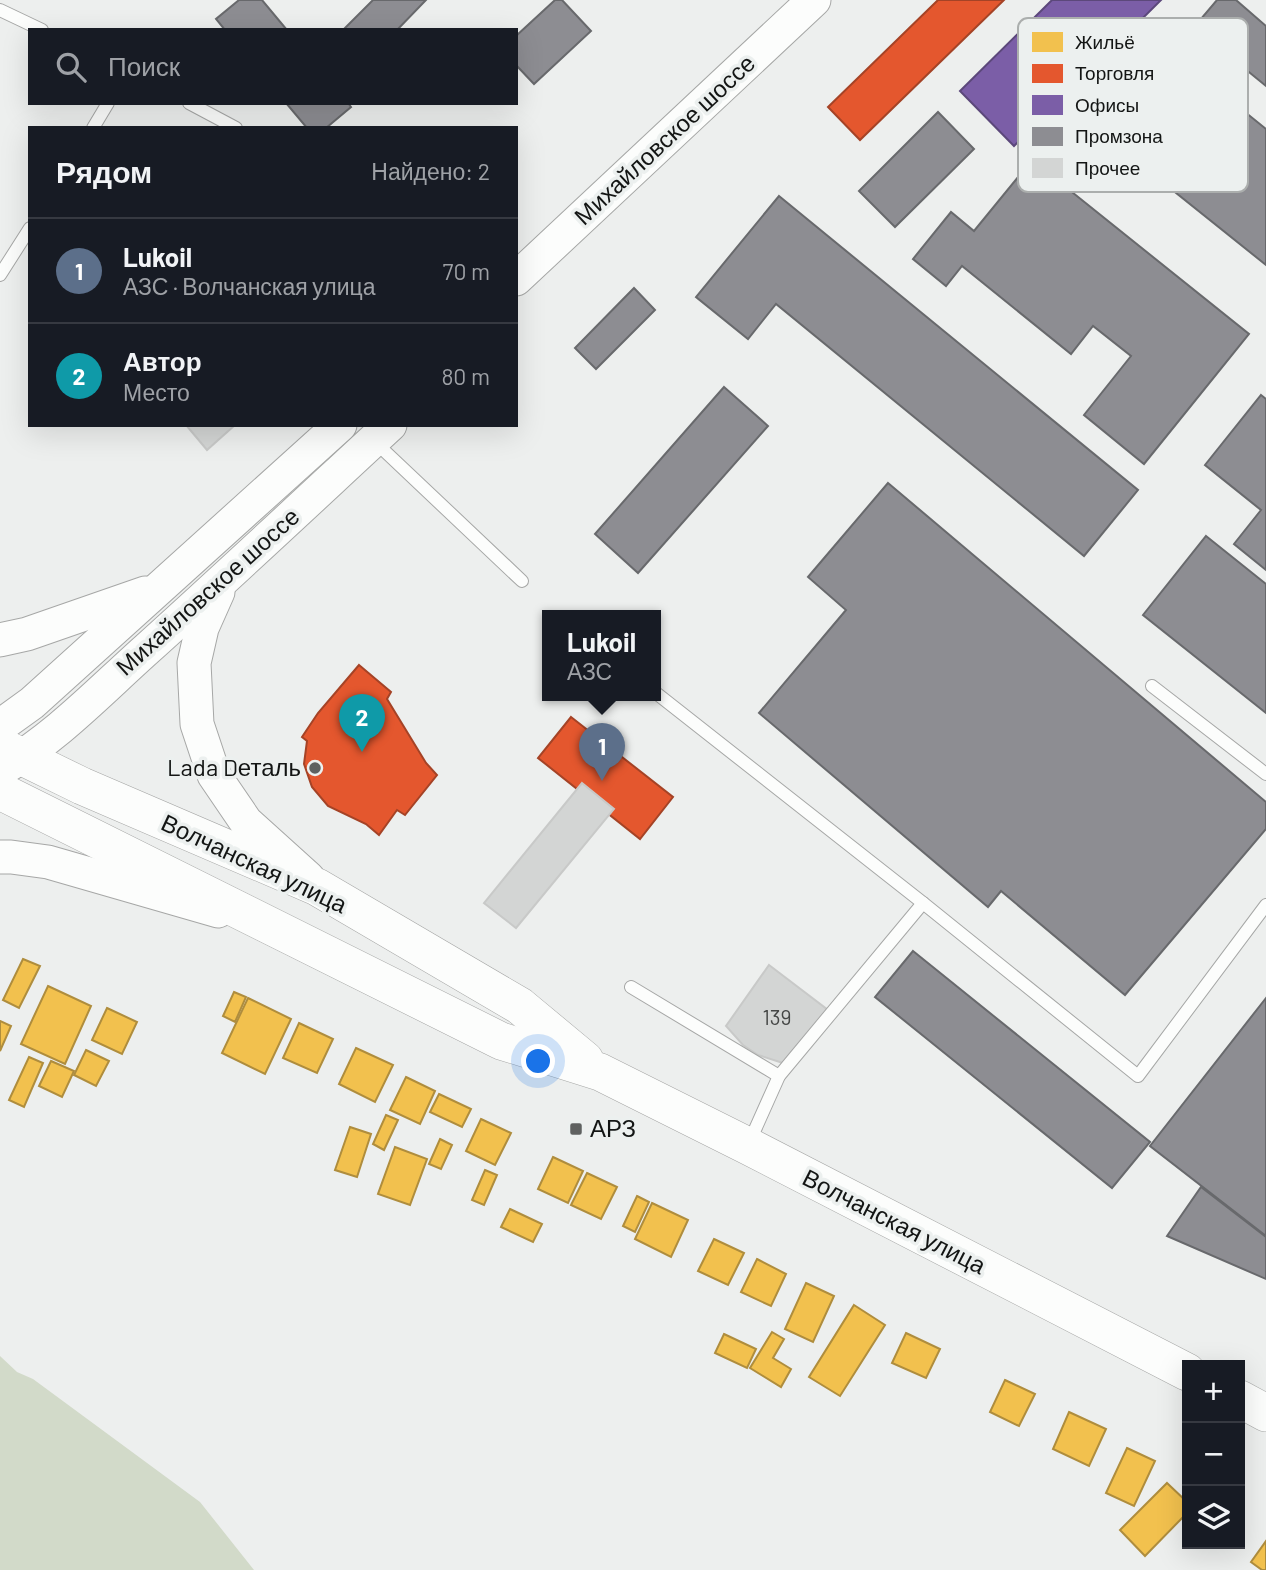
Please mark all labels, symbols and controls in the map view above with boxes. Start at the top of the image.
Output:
legend [1018,18,1248,192]
search box [28,28,518,105]
text: Жильё [1075,30,1135,53]
icon: search [52,48,90,86]
street label: Михайловское шоссе [568,48,760,230]
text: Поиск [108,50,180,81]
text: Торговля [1075,61,1154,84]
text: Офисы [1075,93,1139,116]
text: Промзона [1075,124,1163,147]
text: Рядом [56,153,152,189]
text: Прочее [1075,156,1140,179]
text: Найдено: 2 [371,157,490,185]
text: Lukoil [123,241,192,272]
text: 1 [75,257,83,285]
text: 70 m [443,257,490,285]
text: АЗС · Волчанская улица [123,272,376,300]
text: Автор [123,345,202,376]
text: 2 [73,362,85,390]
text: 80 m [441,362,490,390]
text: Место [123,378,190,406]
street label: Михайловское шоссе [110,501,304,681]
popup [542,610,661,701]
text: Lukoil [567,626,636,657]
text: АЗС [567,657,612,685]
pin: 2 [339,694,385,752]
pin: 1 [579,723,625,781]
place label: Lada Dеталь [167,752,301,781]
marker: Lada Dеталь [307,760,323,776]
street label: Волчанская улица [157,807,353,919]
house number: 139 [762,1004,792,1029]
your location [521,1044,555,1078]
place label: АРЗ [590,1113,636,1142]
marker: АРЗ [568,1121,584,1137]
street label: Волчанская улица [798,1162,992,1280]
map controls [1182,1360,1245,1549]
button: + [1182,1360,1245,1423]
button: − [1182,1423,1245,1486]
button: layers [1182,1486,1245,1549]

